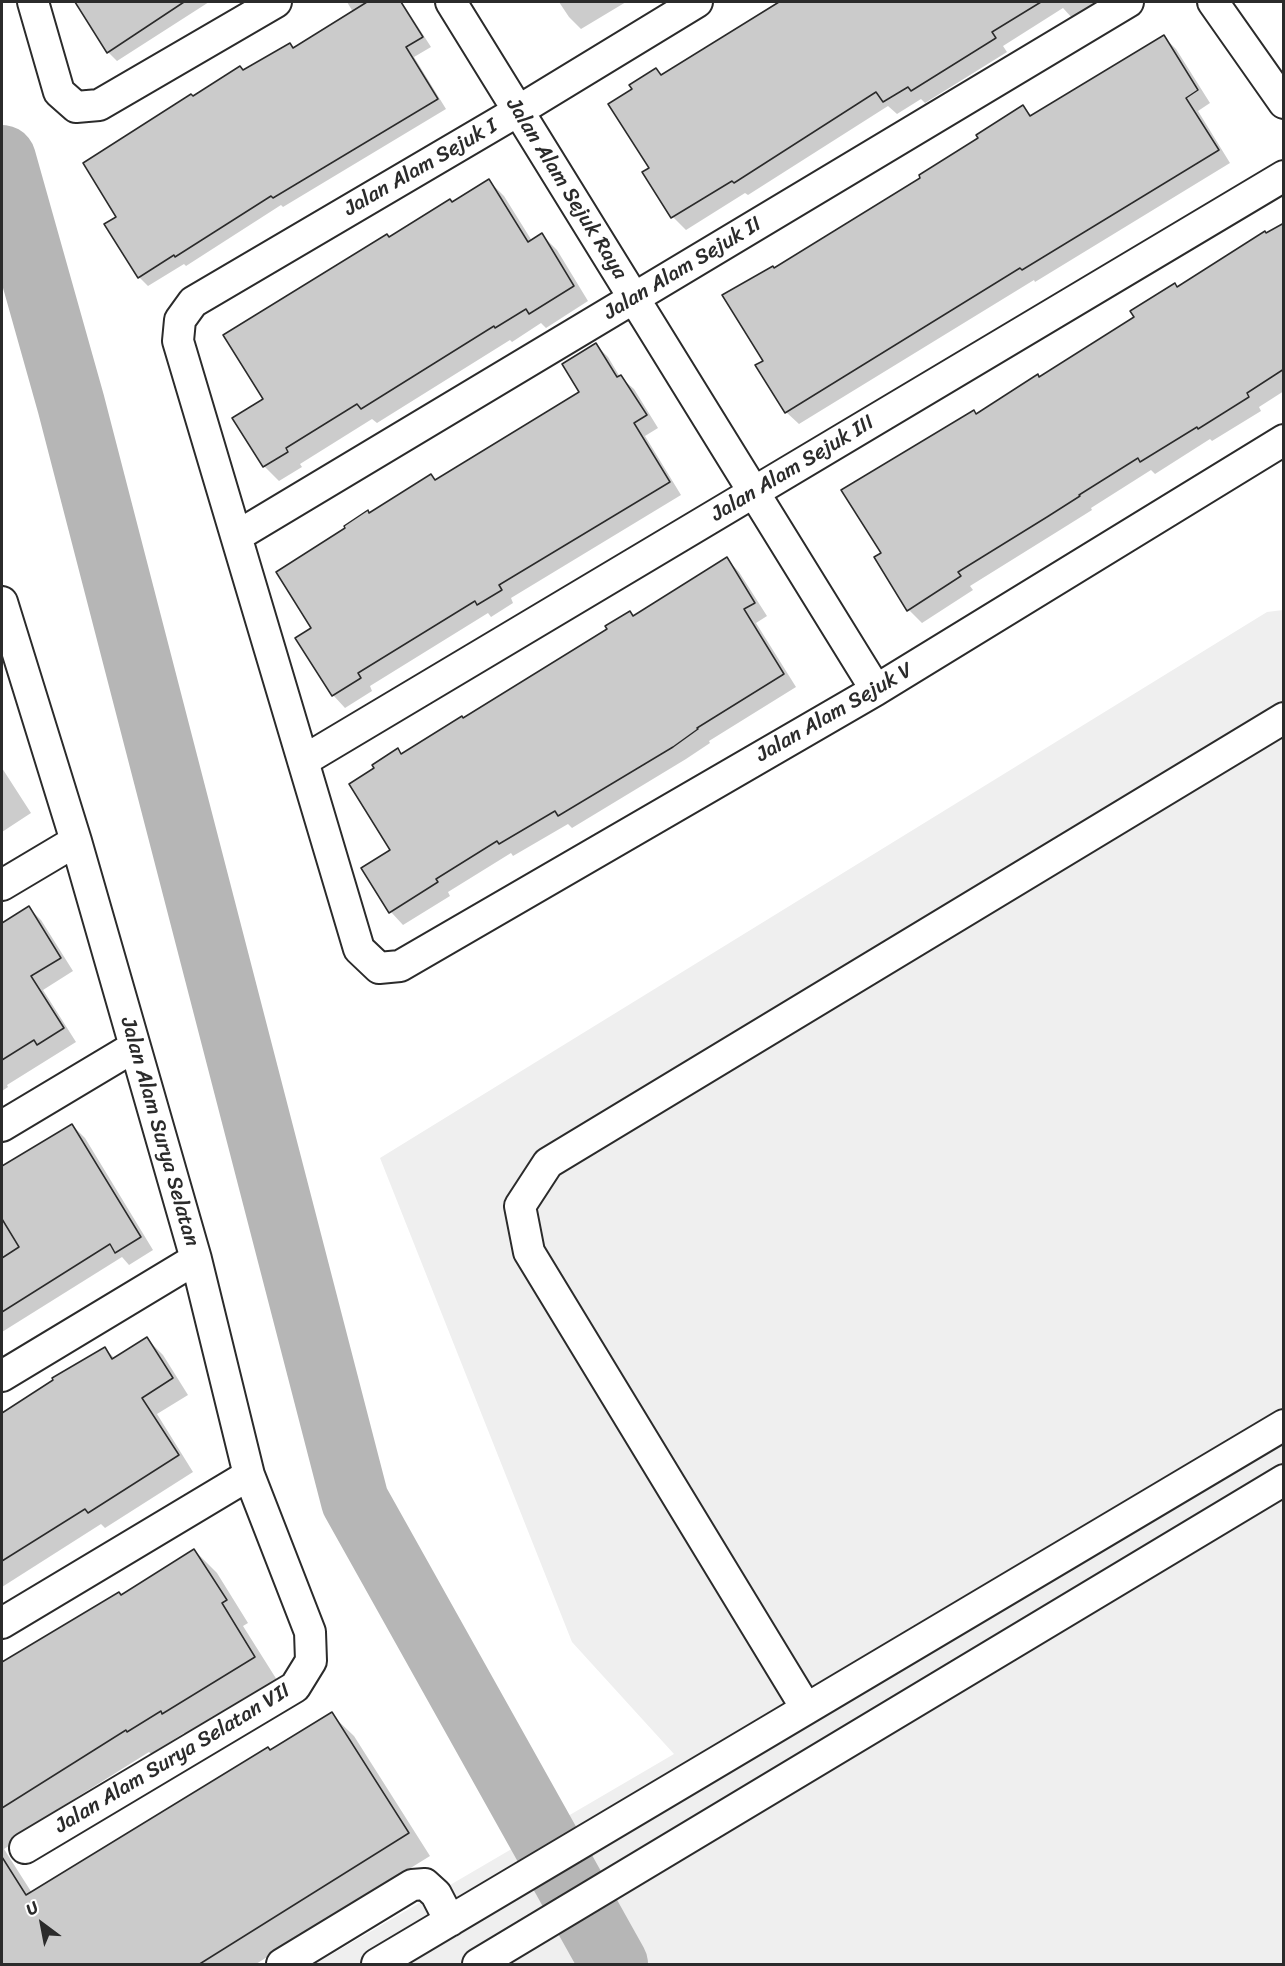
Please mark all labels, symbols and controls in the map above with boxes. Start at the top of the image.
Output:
street label: Jalan Alam Sejuk Raya [500,94,632,284]
street label: Jalan Alam Sejuk I [340,114,502,222]
street label: Jalan Alam Sejuk II [600,212,766,326]
street label: Jalan Alam Sejuk III [707,410,879,528]
street label: Jalan Alam Sejuk V [752,658,918,768]
street label: Jalan Alam Surya Selatan [114,1015,204,1249]
street label: Jalan Alam Surya Selatan VII [51,1679,295,1839]
text: U [20,1893,44,1923]
north arrow [12,1894,72,1954]

